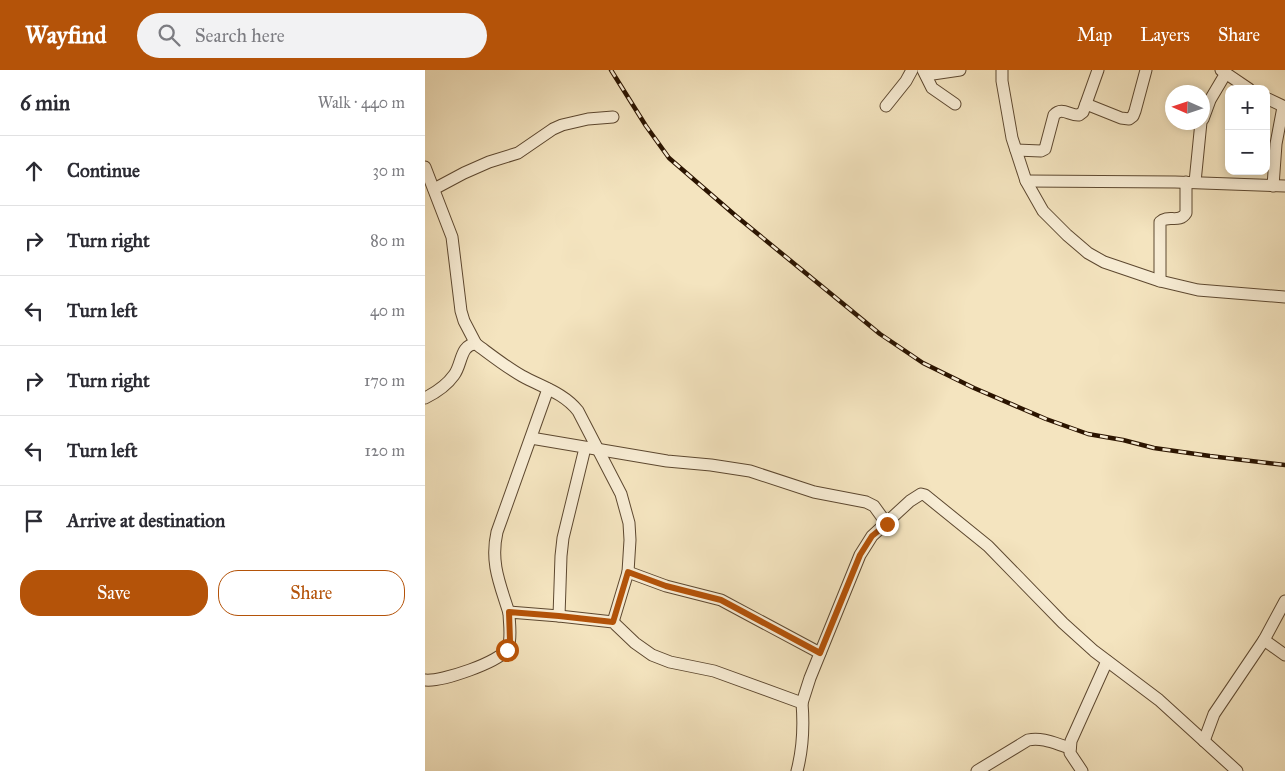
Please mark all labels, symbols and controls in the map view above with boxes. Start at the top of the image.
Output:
search box [137,13,487,58]
text: Wayfind [25,20,107,50]
icon: search [155,21,183,49]
text: Search here [195,24,285,47]
text: Map [1077,24,1112,46]
text: Layers [1140,24,1190,46]
text: Share [1218,24,1260,46]
north arrow [1165,85,1210,130]
map controls [1225,85,1270,175]
button: + [1225,85,1270,130]
text: 6 min [20,90,70,116]
text: Walk · 440 m [318,93,405,112]
button: − [1225,130,1270,175]
icon: ahead [20,157,48,185]
text: Continue [67,159,140,182]
text: 30 m [372,161,405,180]
icon: right [20,227,48,255]
text: Turn right [67,229,150,252]
text: 80 m [370,231,405,250]
icon: left [20,297,48,325]
text: Turn left [67,299,137,322]
text: 40 m [370,301,405,320]
icon: right [20,367,48,395]
text: Turn right [67,369,150,392]
text: 170 m [364,371,405,390]
icon: left [20,437,48,465]
text: Turn left [67,439,137,462]
text: 120 m [365,441,405,460]
icon: arrive [20,507,48,535]
text: Arrive at destination [67,509,225,532]
route end [876,513,899,536]
button: Save [20,570,208,616]
button: Share [218,570,405,616]
route start [496,639,519,662]

